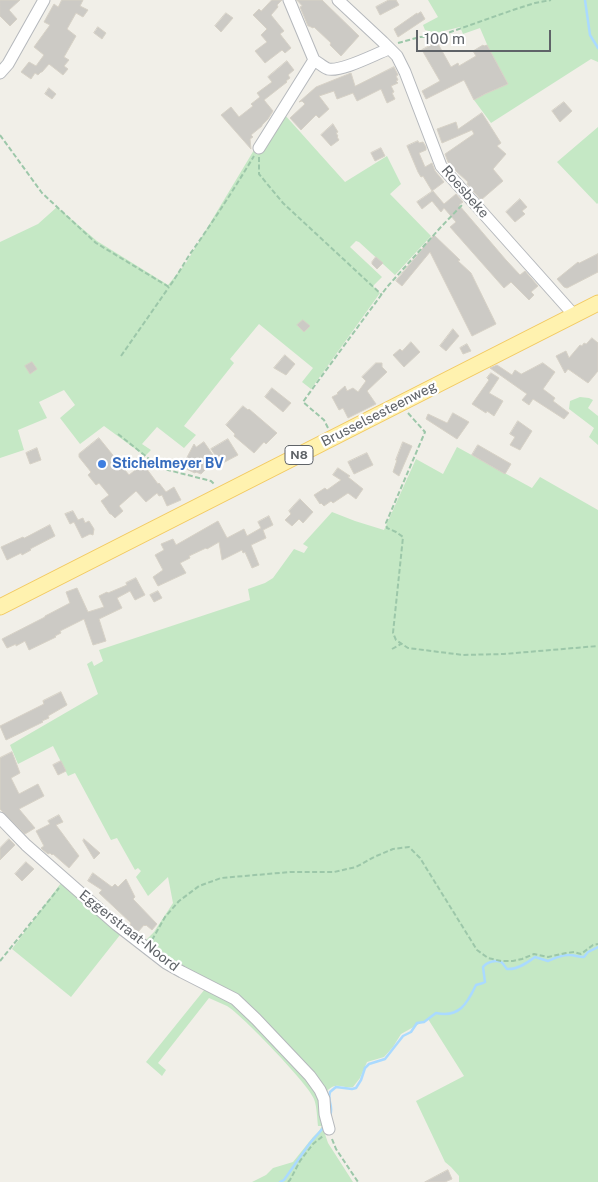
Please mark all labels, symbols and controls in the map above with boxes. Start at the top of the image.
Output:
scale bar [418,20,553,52]
text: 100 m [424,30,465,47]
street label: Roesbeke [438,162,492,222]
street label: Brusselsesteenweg [318,378,440,450]
road number: N8 [285,446,313,464]
place label: Stichelmeyer BV [112,456,224,472]
marker: Stichelmeyer BV [96,458,108,470]
street label: Eggerstraat-Noord [76,887,182,975]

